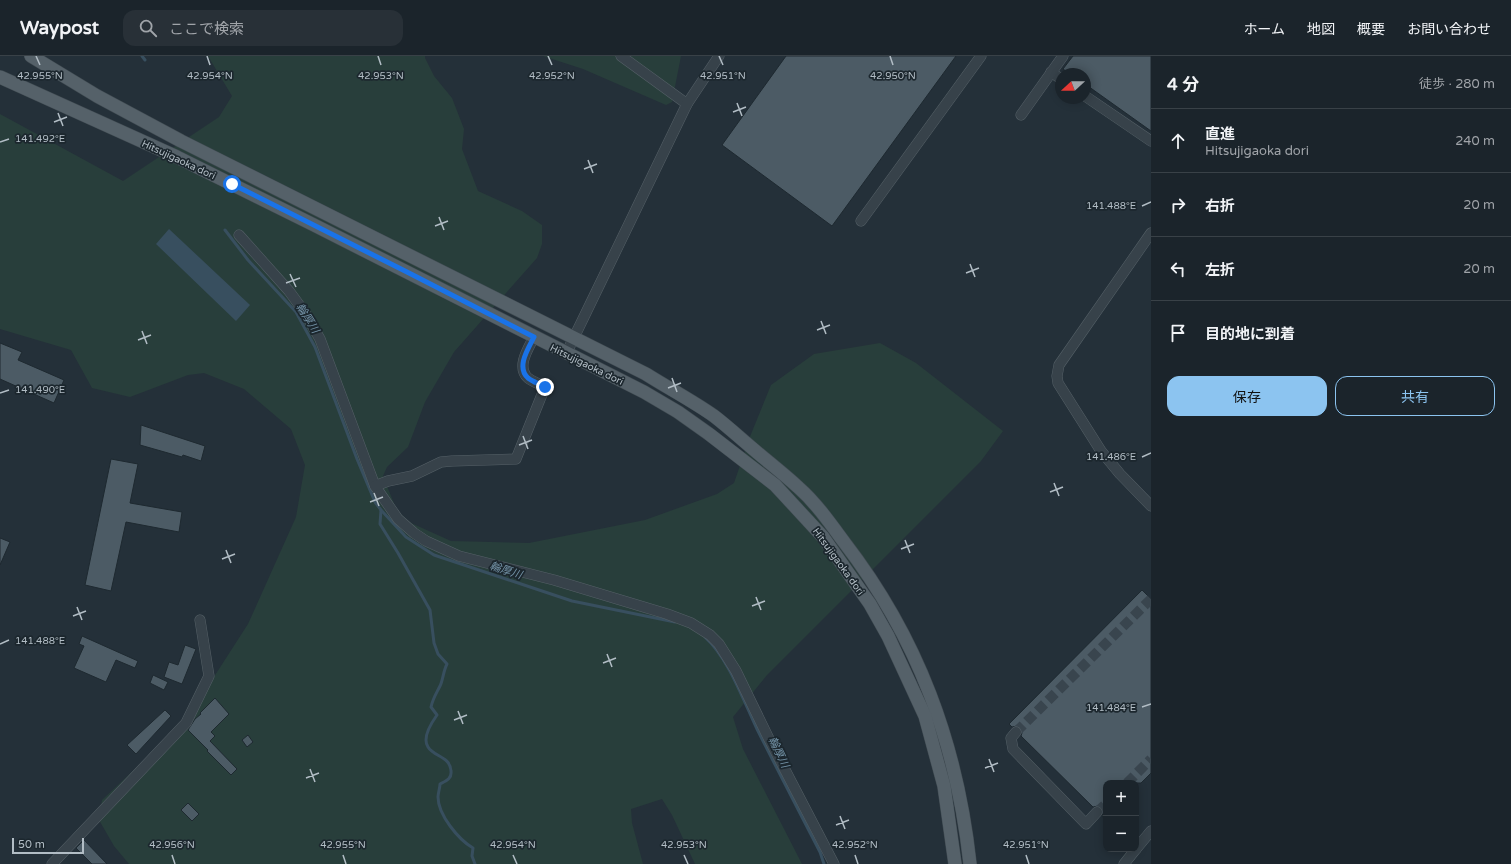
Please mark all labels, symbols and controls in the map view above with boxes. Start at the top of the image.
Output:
search box [123,10,403,46]
text: Waypost [20,17,99,39]
icon: search [137,17,159,39]
text: ここで検索 [169,20,244,38]
text: ホーム [1243,21,1285,38]
text: 地図 [1307,21,1335,38]
text: 概要 [1357,21,1385,38]
text: お問い合わせ [1407,21,1491,38]
north arrow [1055,68,1091,104]
text: 42.955°N [17,70,63,82]
text: 42.954°N [187,70,233,82]
text: 42.953°N [358,70,404,82]
text: 42.952°N [529,70,575,82]
text: 42.951°N [700,70,746,82]
text: 42.950°N [870,70,916,82]
text: 4 分 [1167,74,1199,95]
text: 徒歩 · 280 m [1419,76,1495,92]
text: 直進 [1205,125,1235,143]
icon: ahead [1167,130,1189,152]
text: 141.492°E [15,133,65,145]
text: 240 m [1455,133,1495,149]
street label: Hitsujigaoka dori [140,138,217,182]
text: Hitsujigaoka dori [1205,143,1309,159]
route start [223,175,241,193]
icon: right [1167,194,1189,216]
text: 右折 [1205,197,1235,215]
text: 20 m [1463,197,1495,213]
text: 141.488°E [1086,200,1136,212]
icon: left [1167,258,1189,280]
text: 左折 [1205,261,1235,279]
text: 20 m [1463,261,1495,277]
water label: 輪厚川 [293,301,322,337]
icon: arrive [1167,322,1189,344]
text: 目的地に到着 [1205,325,1295,343]
street label: Hitsujigaoka dori [548,342,625,388]
button: 保存 [1167,376,1327,416]
button: 共有 [1335,376,1495,416]
route end [536,378,554,396]
text: 141.490°E [15,384,65,396]
text: 141.486°E [1086,451,1136,463]
street label: Hitsujigaoka dori [810,526,867,597]
water label: 輪厚川 [488,559,524,582]
text: 141.488°E [15,635,65,647]
text: 141.484°E [1086,702,1136,714]
water label: 輪厚川 [765,735,792,771]
map controls [1103,780,1139,852]
button: + [1103,780,1139,816]
button: − [1103,816,1139,852]
scale bar [12,836,84,855]
text: 50 m [18,838,45,851]
text: 42.956°N [149,839,195,851]
text: 42.955°N [320,839,366,851]
text: 42.954°N [490,839,536,851]
text: 42.953°N [661,839,707,851]
text: 42.952°N [832,839,878,851]
text: 42.951°N [1003,839,1049,851]

